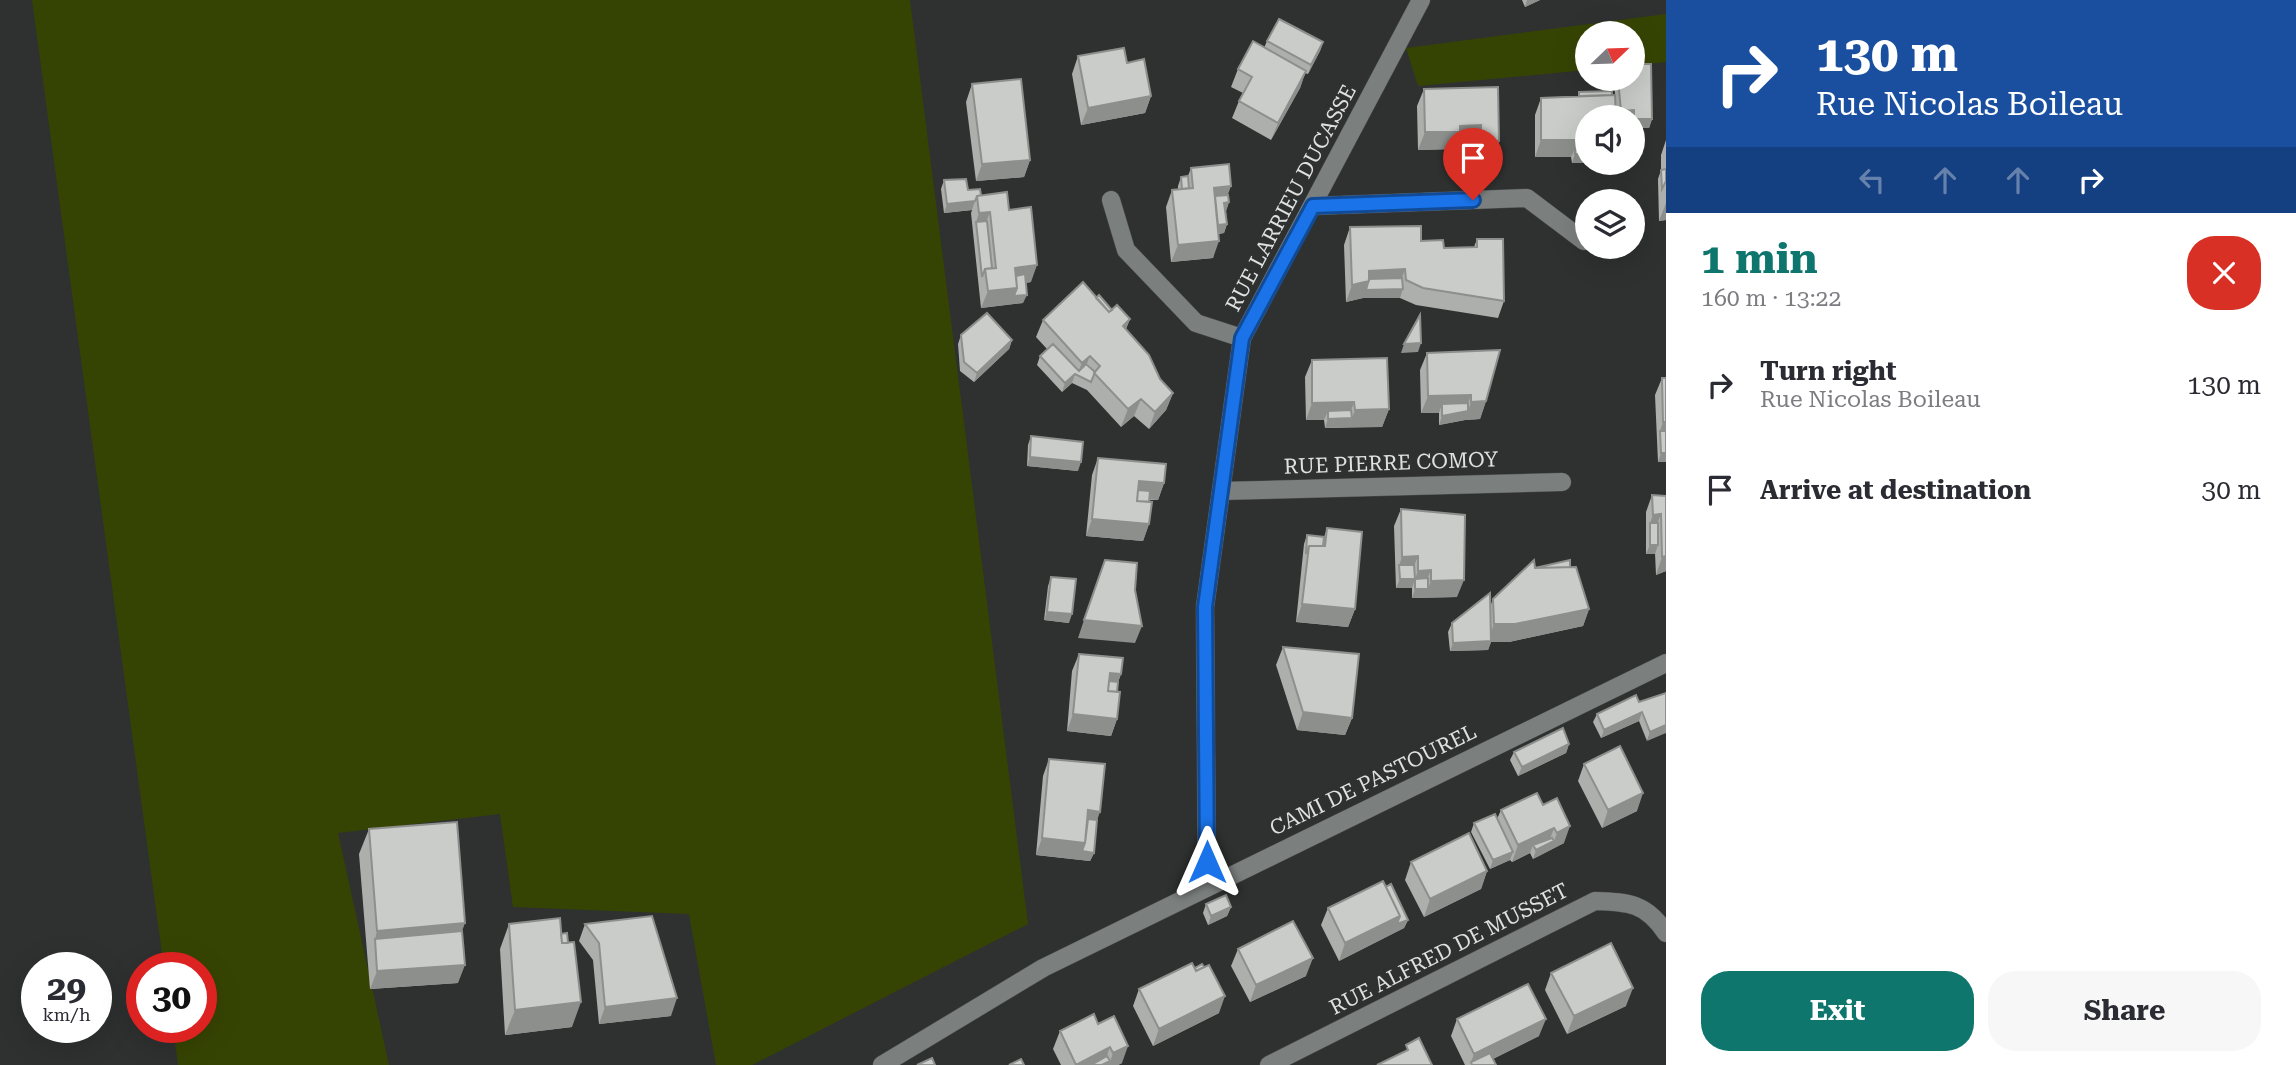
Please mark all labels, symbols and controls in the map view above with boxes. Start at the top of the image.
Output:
north arrow [1575,21,1645,91]
map controls [1575,21,1645,259]
text: 130 m [1816,26,1958,83]
icon: right [1701,28,1792,119]
street label: RUE LARRIEU DUCASSE [1221,81,1361,315]
text: Rue Nicolas Boileau [1816,85,2123,123]
button: sound [1575,105,1645,175]
pin [1443,128,1503,200]
icon: arrive [1454,139,1492,177]
icon: left [1853,161,1891,199]
icon: ahead [1926,161,1964,199]
icon: ahead [1999,161,2037,199]
icon: right [2072,161,2110,199]
button: layers [1575,189,1645,259]
text: 1 min [1701,234,1818,283]
button: close [2187,236,2261,310]
text: 160 m · 13:22 [1701,285,1841,312]
text: Turn right [1760,356,1896,386]
icon: right [1701,366,1739,404]
text: 130 m [2187,370,2261,400]
text: Rue Nicolas Boileau [1760,386,1981,413]
street label: RUE PIERRE COMOY [1283,447,1499,479]
icon: arrive [1701,471,1739,509]
text: Arrive at destination [1760,475,2031,505]
text: 30 m [2202,475,2261,505]
street label: CAMI DE PASTOUREL [1266,720,1480,840]
position arrow [1170,825,1244,899]
street label: RUE ALFRED DE MUSSET [1326,878,1572,1020]
speed limit sign: 30 [126,952,217,1043]
text: 29 [47,968,86,1009]
button: Exit [1701,971,1974,1051]
button: Share [1988,971,2261,1051]
text: km/h [42,1004,91,1025]

